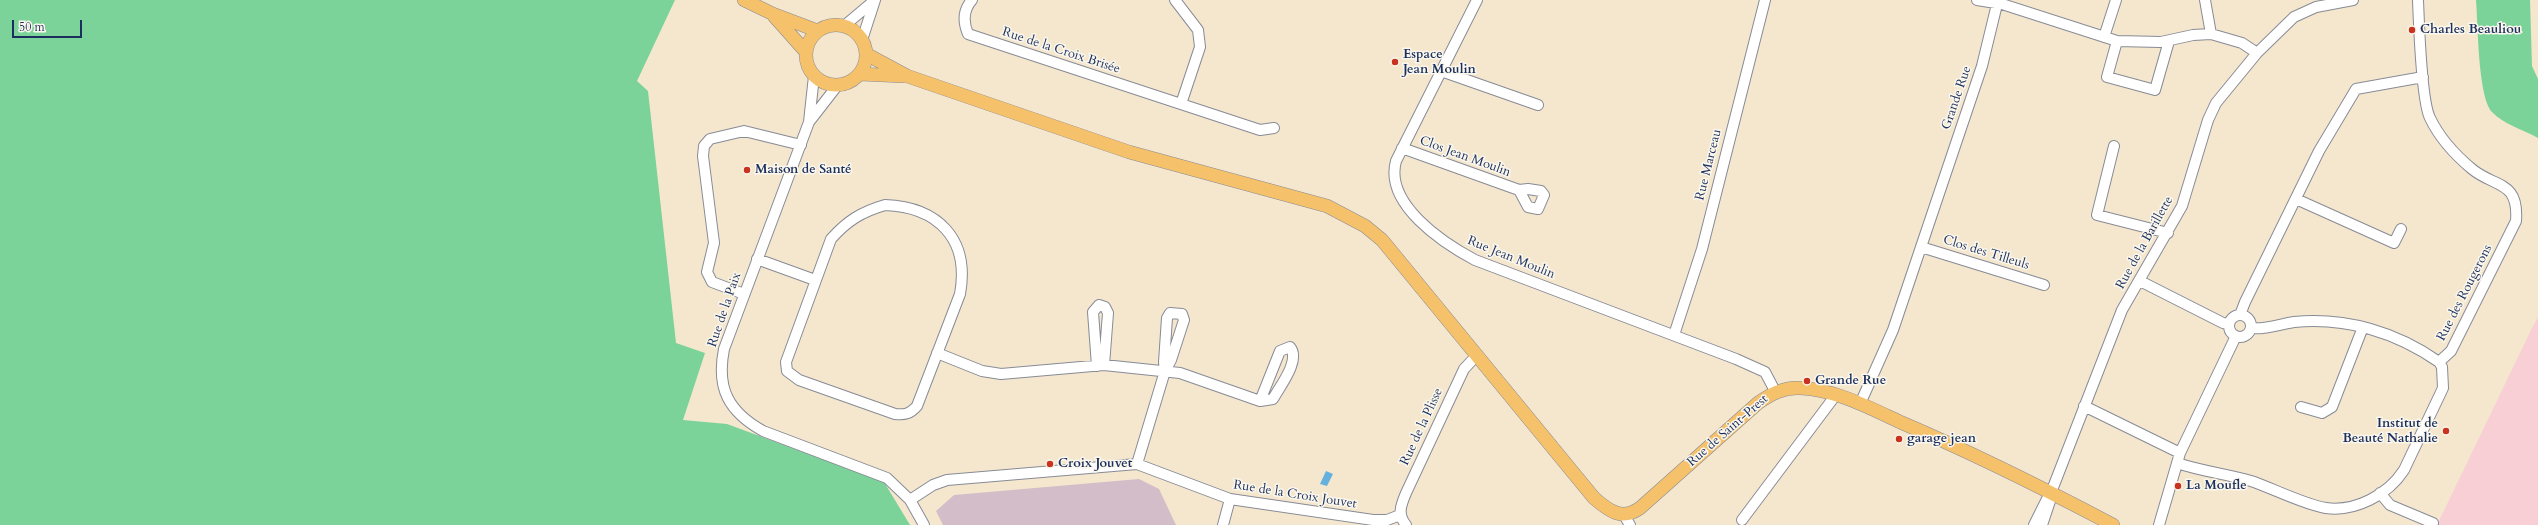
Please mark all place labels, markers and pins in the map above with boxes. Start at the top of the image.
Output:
place label: Charles Beauliou [2420,22,2521,38]
marker: Charles Beauliou [2407,25,2417,35]
place label: Espace Jean Moulin [1403,47,1476,78]
marker: Espace Jean Moulin [1390,57,1400,67]
place label: Maison de Santé [755,162,851,178]
marker: Maison de Santé [742,165,752,175]
place label: Grande Rue [1815,373,1886,389]
marker: Grande Rue [1802,376,1812,386]
place label: Institut de Beauté Nathalie [2342,416,2438,447]
marker: Institut de Beauté Nathalie [2441,426,2451,436]
place label: garage jean [1907,431,1976,447]
marker: garage jean [1894,434,1904,444]
place label: Croix Jouvet [1058,456,1132,472]
marker: Croix Jouvet [1045,459,1055,469]
place label: La Moufle [2186,478,2247,494]
marker: La Moufle [2173,481,2183,491]

